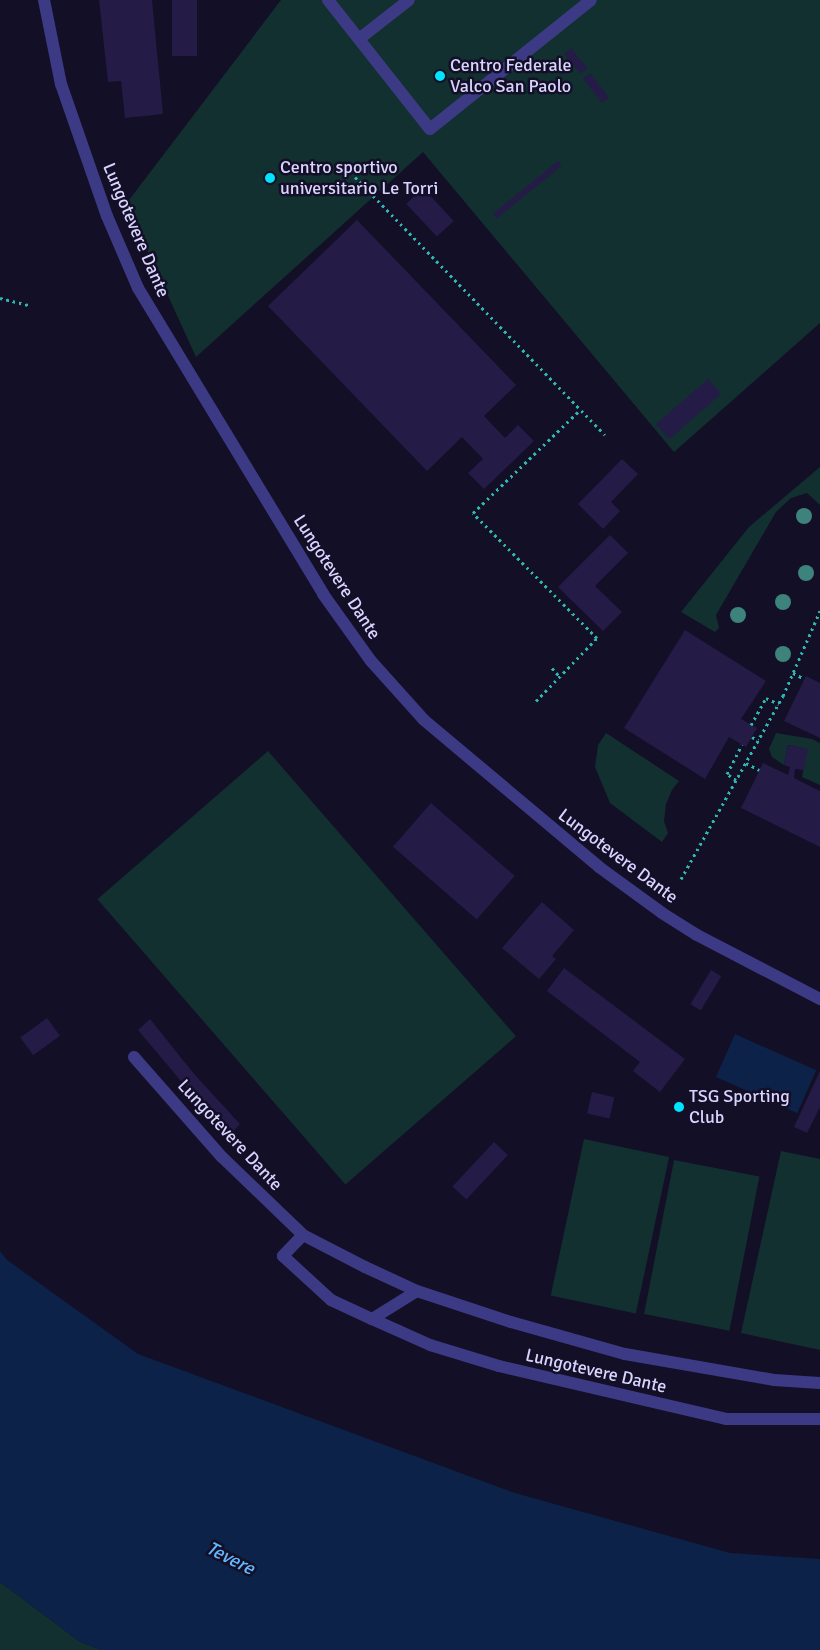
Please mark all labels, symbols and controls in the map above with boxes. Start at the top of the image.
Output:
place label: Centro Federale Valco San Paolo [450,55,572,98]
marker: Centro Federale Valco San Paolo [434,70,446,82]
place label: Centro sportivo universitario Le Torri [280,157,438,200]
street label: Lungotevere Dante [98,159,174,301]
marker: Centro sportivo universitario Le Torri [264,172,276,184]
street label: Lungotevere Dante [289,511,385,643]
street label: Lungotevere Dante [554,804,682,908]
street label: Lungotevere Dante [173,1075,287,1195]
place label: TSG Sporting Club [689,1086,790,1128]
marker: TSG Sporting Club [673,1101,685,1113]
street label: Lungotevere Dante [523,1344,669,1398]
water label: Tevere [202,1537,258,1581]

